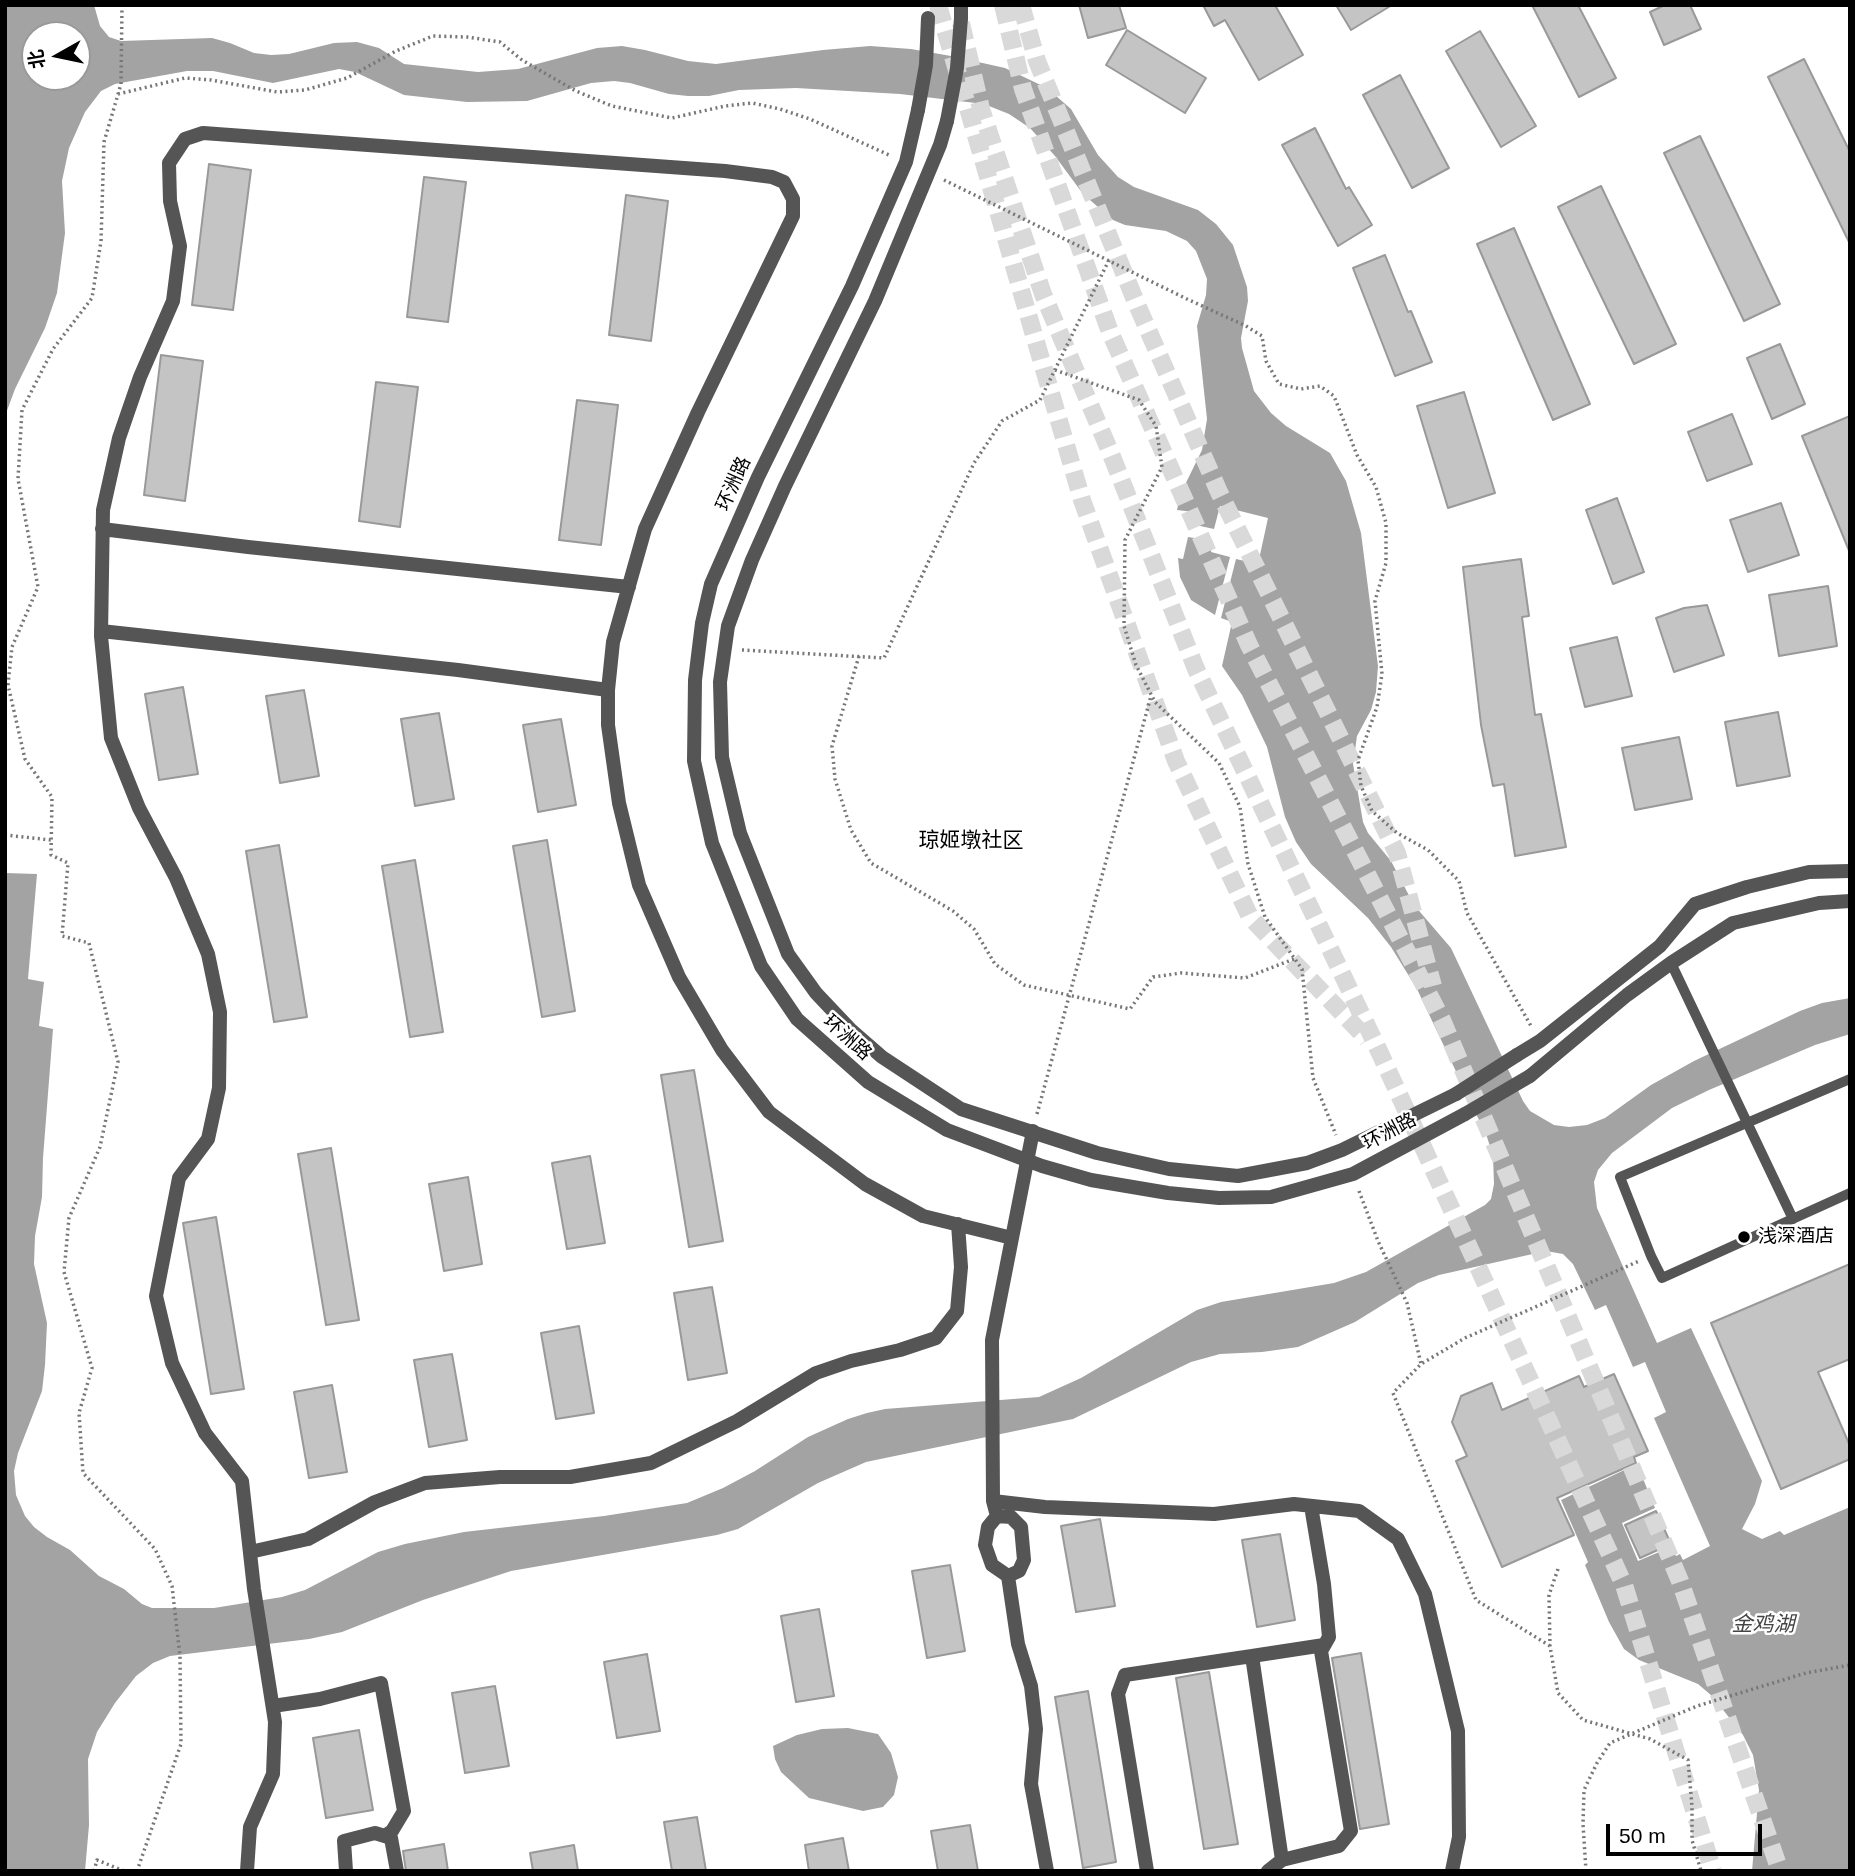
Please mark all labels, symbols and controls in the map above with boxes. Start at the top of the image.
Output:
north arrow [21,21,91,91]
text: 北 [25,48,49,70]
street label: 环洲路 [712,453,756,515]
district label: 琼姬墩社区 [919,828,1023,854]
street label: 环洲路 [818,1010,876,1066]
street label: 环洲路 [1359,1109,1421,1155]
place label: 浅深酒店 [1758,1226,1834,1248]
marker: 浅深酒店 [1736,1229,1752,1245]
water label: 金鸡湖 [1732,1612,1794,1638]
scale bar [1610,1810,1766,1854]
text: 50 m [1619,1824,1666,1847]

